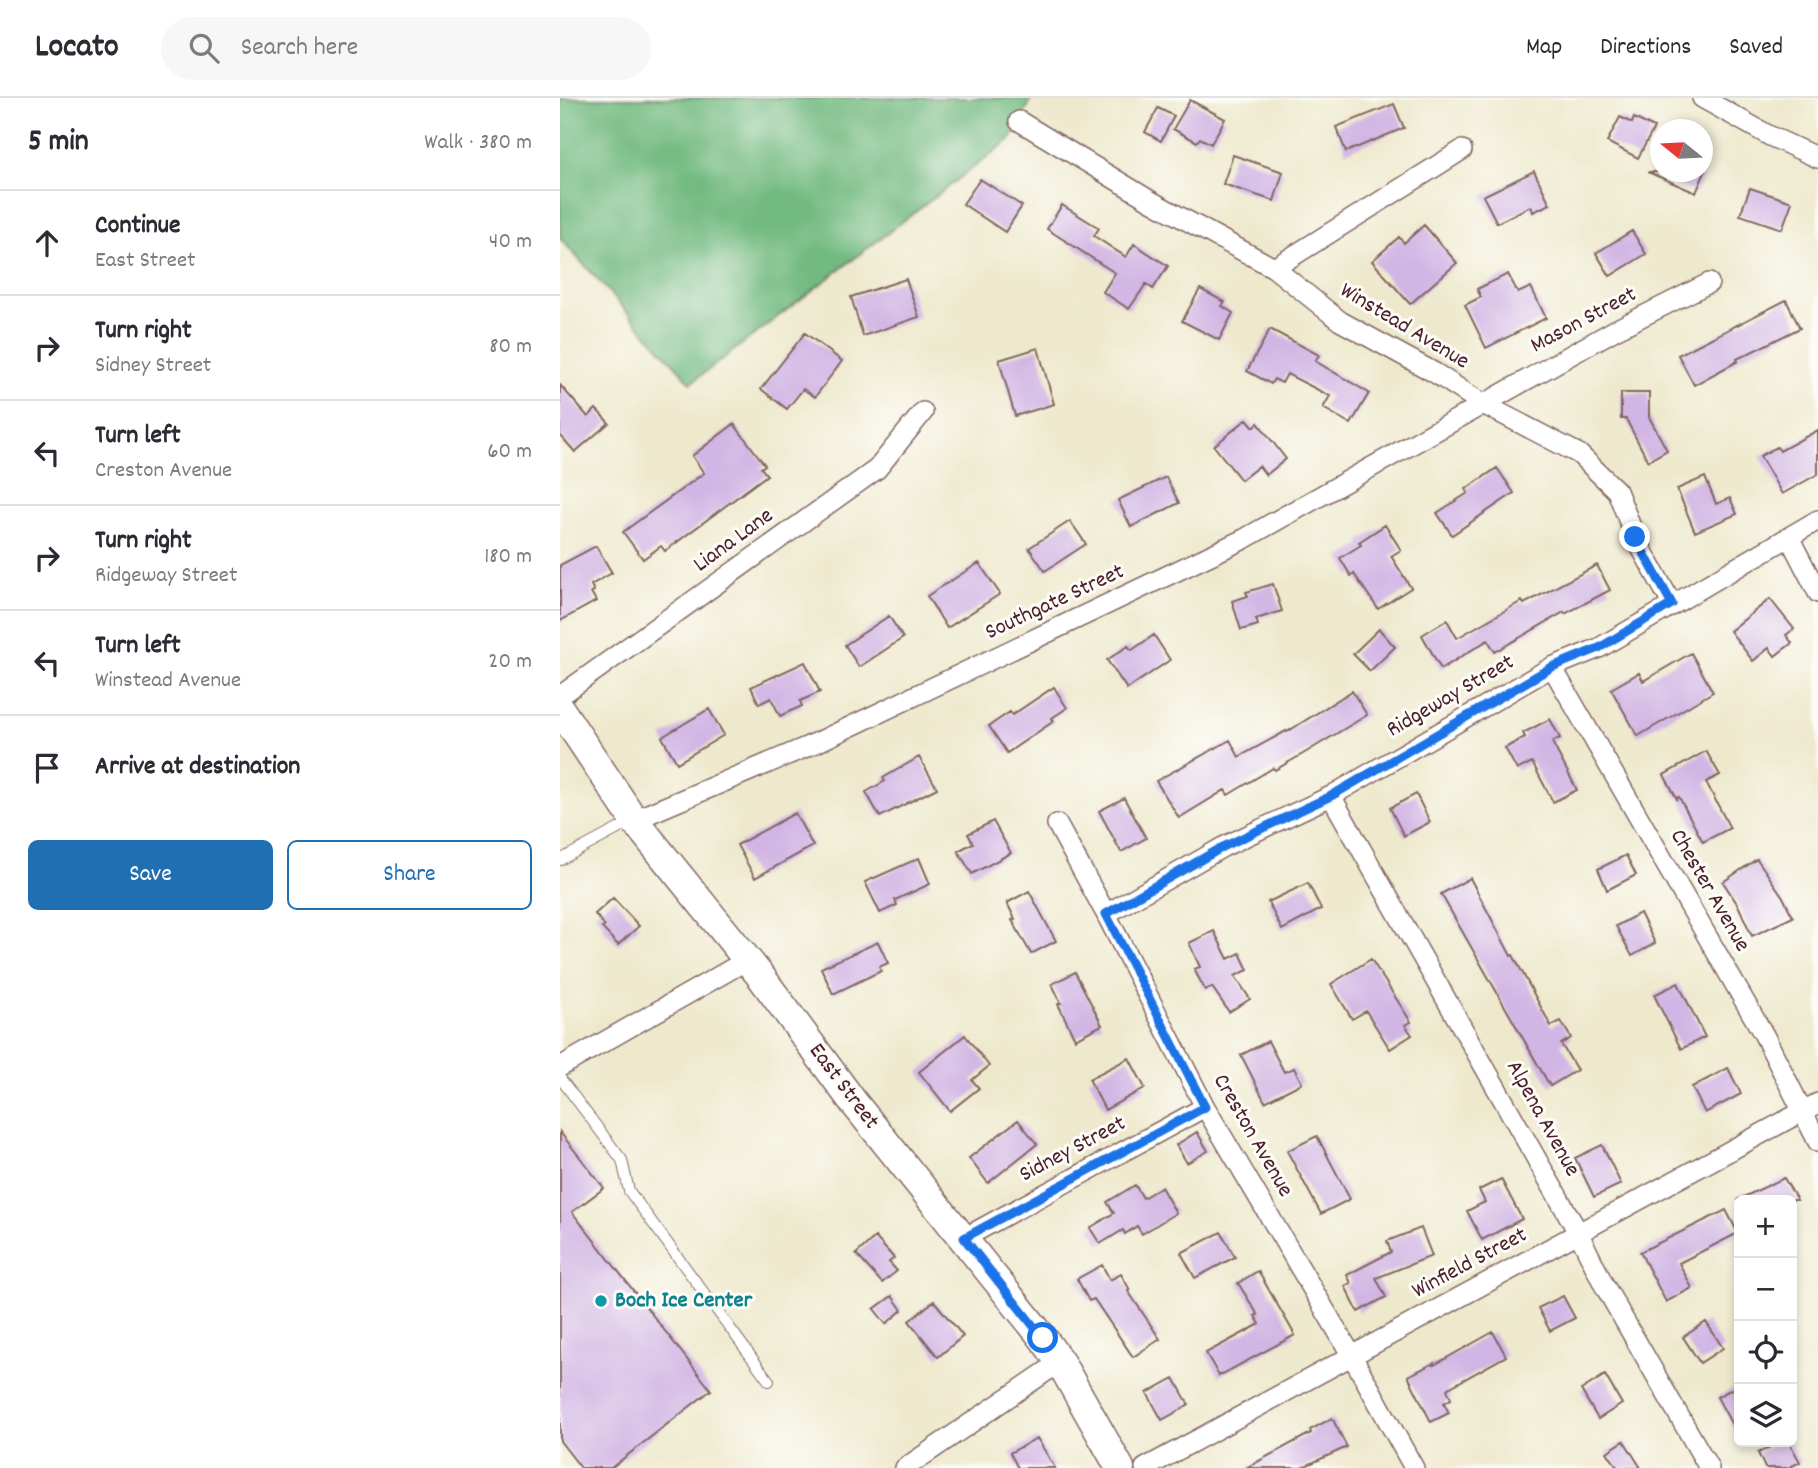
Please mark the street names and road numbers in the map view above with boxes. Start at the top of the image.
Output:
street label: Winstead Avenue [1333,275,1475,379]
street label: Mason Street [1525,279,1643,363]
street label: Liana Lane [687,501,781,581]
street label: Southgate Street [980,556,1130,650]
street label: Ridgeway Street [1381,647,1521,747]
street label: Chester Avenue [1660,823,1758,959]
street label: East Street [800,1037,886,1137]
street label: Alpena Avenue [1496,1055,1588,1183]
street label: Creston Avenue [1203,1068,1301,1204]
street label: Sidney Street [1014,1108,1132,1192]
street label: Winfield Street [1407,1220,1533,1308]

